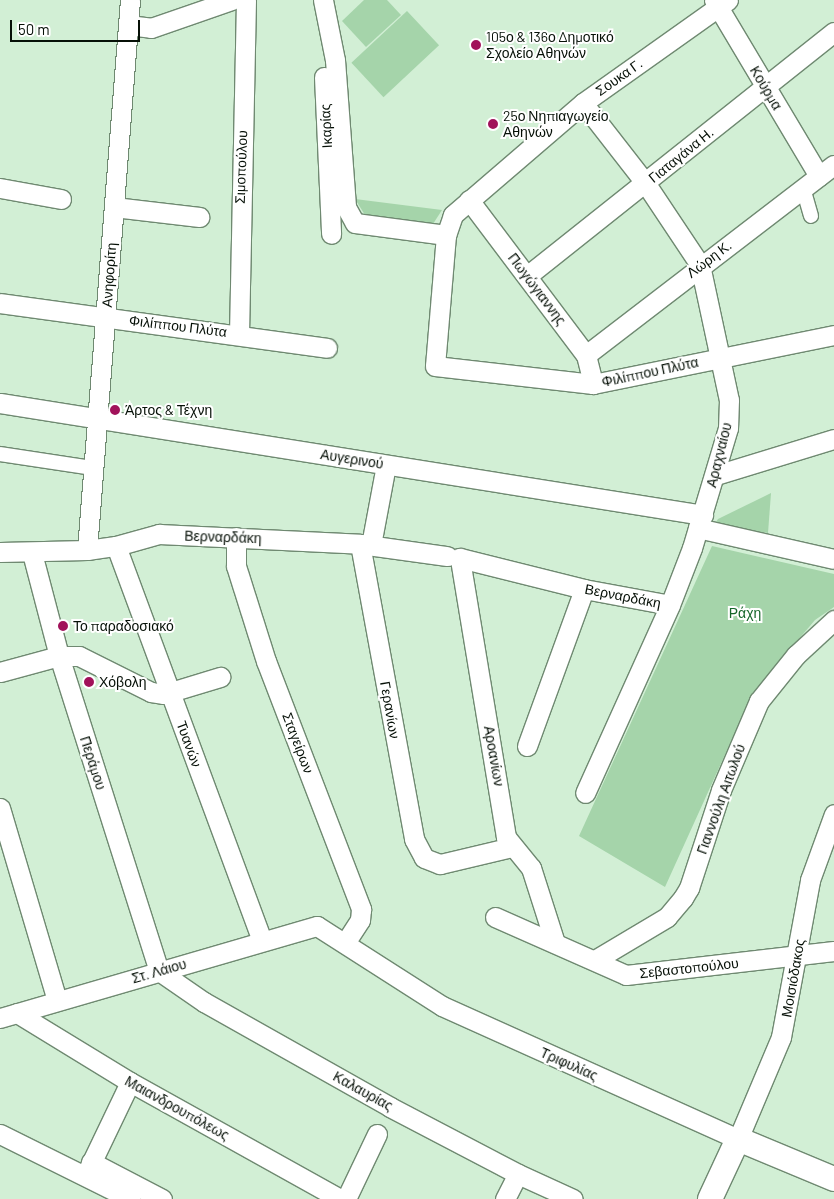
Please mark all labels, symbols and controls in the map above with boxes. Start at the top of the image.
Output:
scale bar [12,10,142,42]
text: 50 m [18,20,50,38]
place label: 105ο & 136ο Δημοτικό Σχολείο Αθηνών [486,29,614,62]
marker: 105ο & 136ο Δημοτικό Σχολείο Αθηνών [470,39,482,51]
street label: Σουκα Γ. [592,55,646,99]
street label: Κούρμα [746,63,786,113]
street label: Ικαρίας [316,103,336,149]
place label: 25ο Νηπιαγωγείο Αθηνών [503,108,608,140]
marker: 25ο Νηπιαγωγείο Αθηνών [487,118,499,130]
street label: Γιαταγάνα Η. [645,124,717,186]
street label: Σιμοπούλου [231,130,251,204]
street label: Λώρη Κ. [683,237,735,281]
street label: Ανηφορίτη [98,242,120,308]
street label: Πωγώγιαννης [505,250,569,328]
street label: Φιλίππου Πλύτα [128,312,228,340]
street label: Φιλίππου Πλύτα [600,354,700,390]
place label: Άρτος & Τέχνη [125,402,212,418]
marker: Άρτος & Τέχνη [109,404,121,416]
street label: Αραχναίου [703,421,735,489]
street label: Αυγερινού [319,446,385,472]
street label: Βερναρδάκη [184,527,262,547]
street label: Βερναρδάκη [583,580,663,612]
park label: Ράχη [729,605,761,621]
place label: Το παραδοσιακό [73,618,174,634]
marker: Το παραδοσιακό [57,620,69,632]
place label: Χόβολη [99,674,146,690]
marker: Χόβολη [83,676,95,688]
street label: Γερανίων [377,680,403,740]
street label: Σταγείρων [279,710,317,776]
street label: Τυανών [173,719,205,769]
street label: Αροανίων [480,724,508,788]
street label: Περάμου [76,734,110,792]
street label: Γιαννούλη Αιτωλού [693,742,749,856]
street label: Μοισιόδακος [778,937,808,1019]
street label: Σεβαστοπούλου [639,954,739,982]
street label: Στ. Λάιου [130,955,188,987]
street label: Τριφυλίας [538,1044,600,1084]
street label: Καλαυρίας [330,1068,396,1114]
street label: Μαιανδρουπόλεως [122,1072,232,1144]

